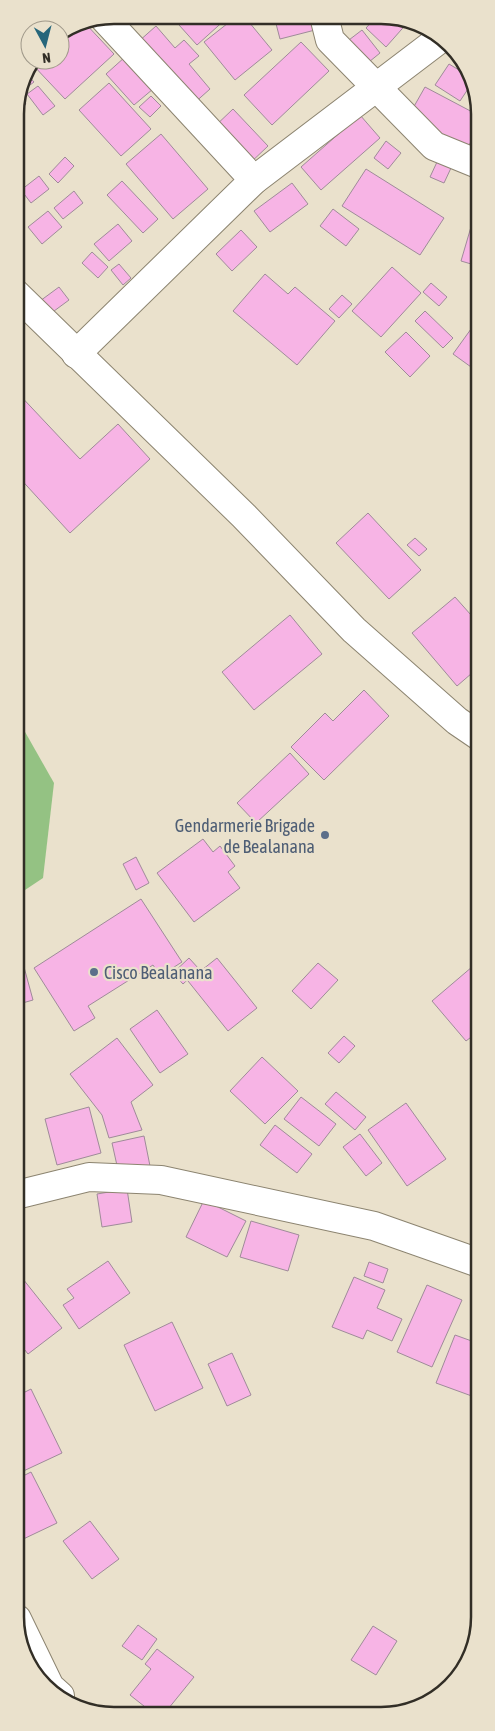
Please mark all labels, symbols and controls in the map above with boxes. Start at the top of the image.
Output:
north arrow [20,20,70,70]
text: N [42,49,52,66]
place label: Gendarmerie Brigade de Bealanana [175,815,315,857]
marker: Gendarmerie Brigade de Bealanana [319,829,331,841]
place label: Cisco Bealanana [104,962,213,983]
marker: Cisco Bealanana [88,966,100,978]

